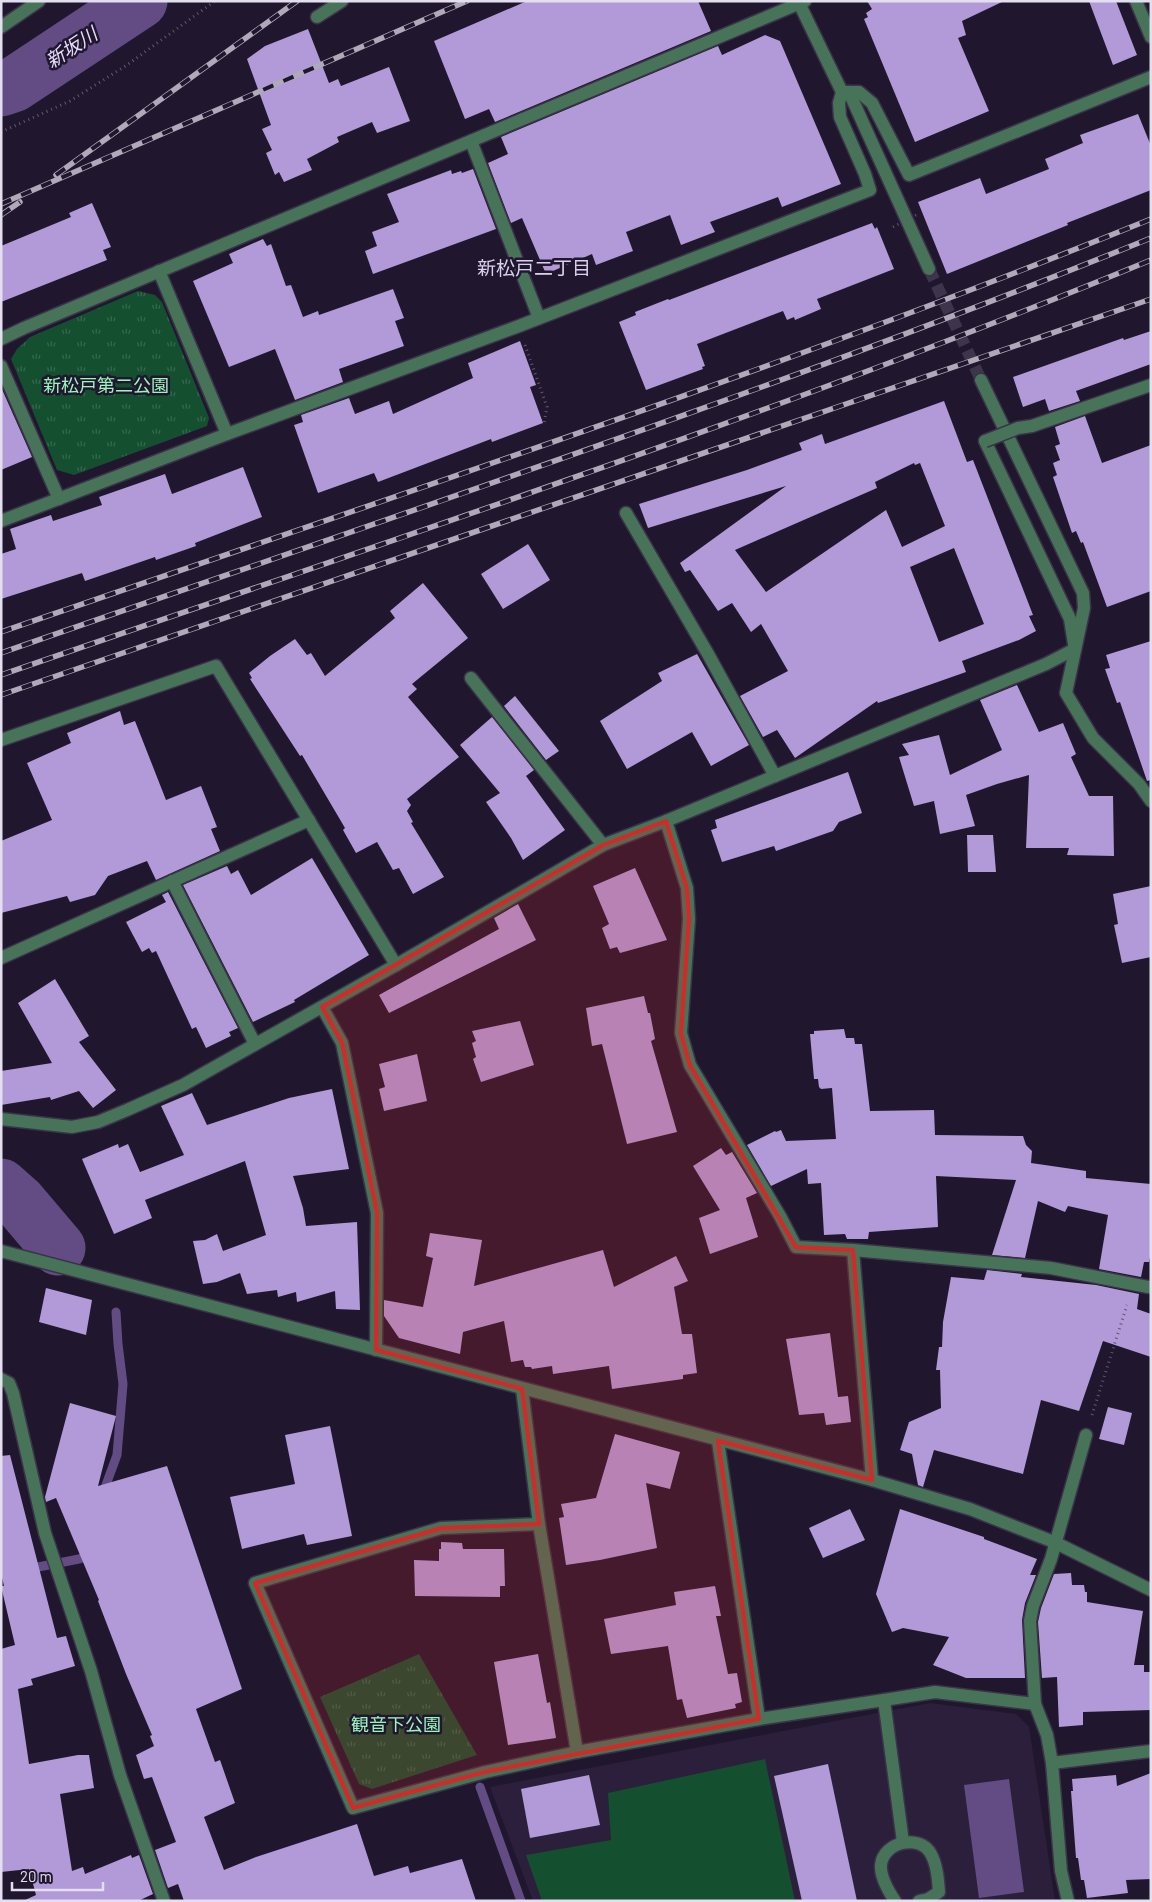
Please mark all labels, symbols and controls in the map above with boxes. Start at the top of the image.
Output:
water label: 新坂川 [41,21,103,72]
district label: 新松戸二丁目 [477,256,591,279]
park label: 新松戸第二公園 [43,374,169,396]
park label: 観音下公園 [351,1713,441,1735]
scale bar [12,1860,104,1892]
text: 20 m [20,1867,52,1885]

